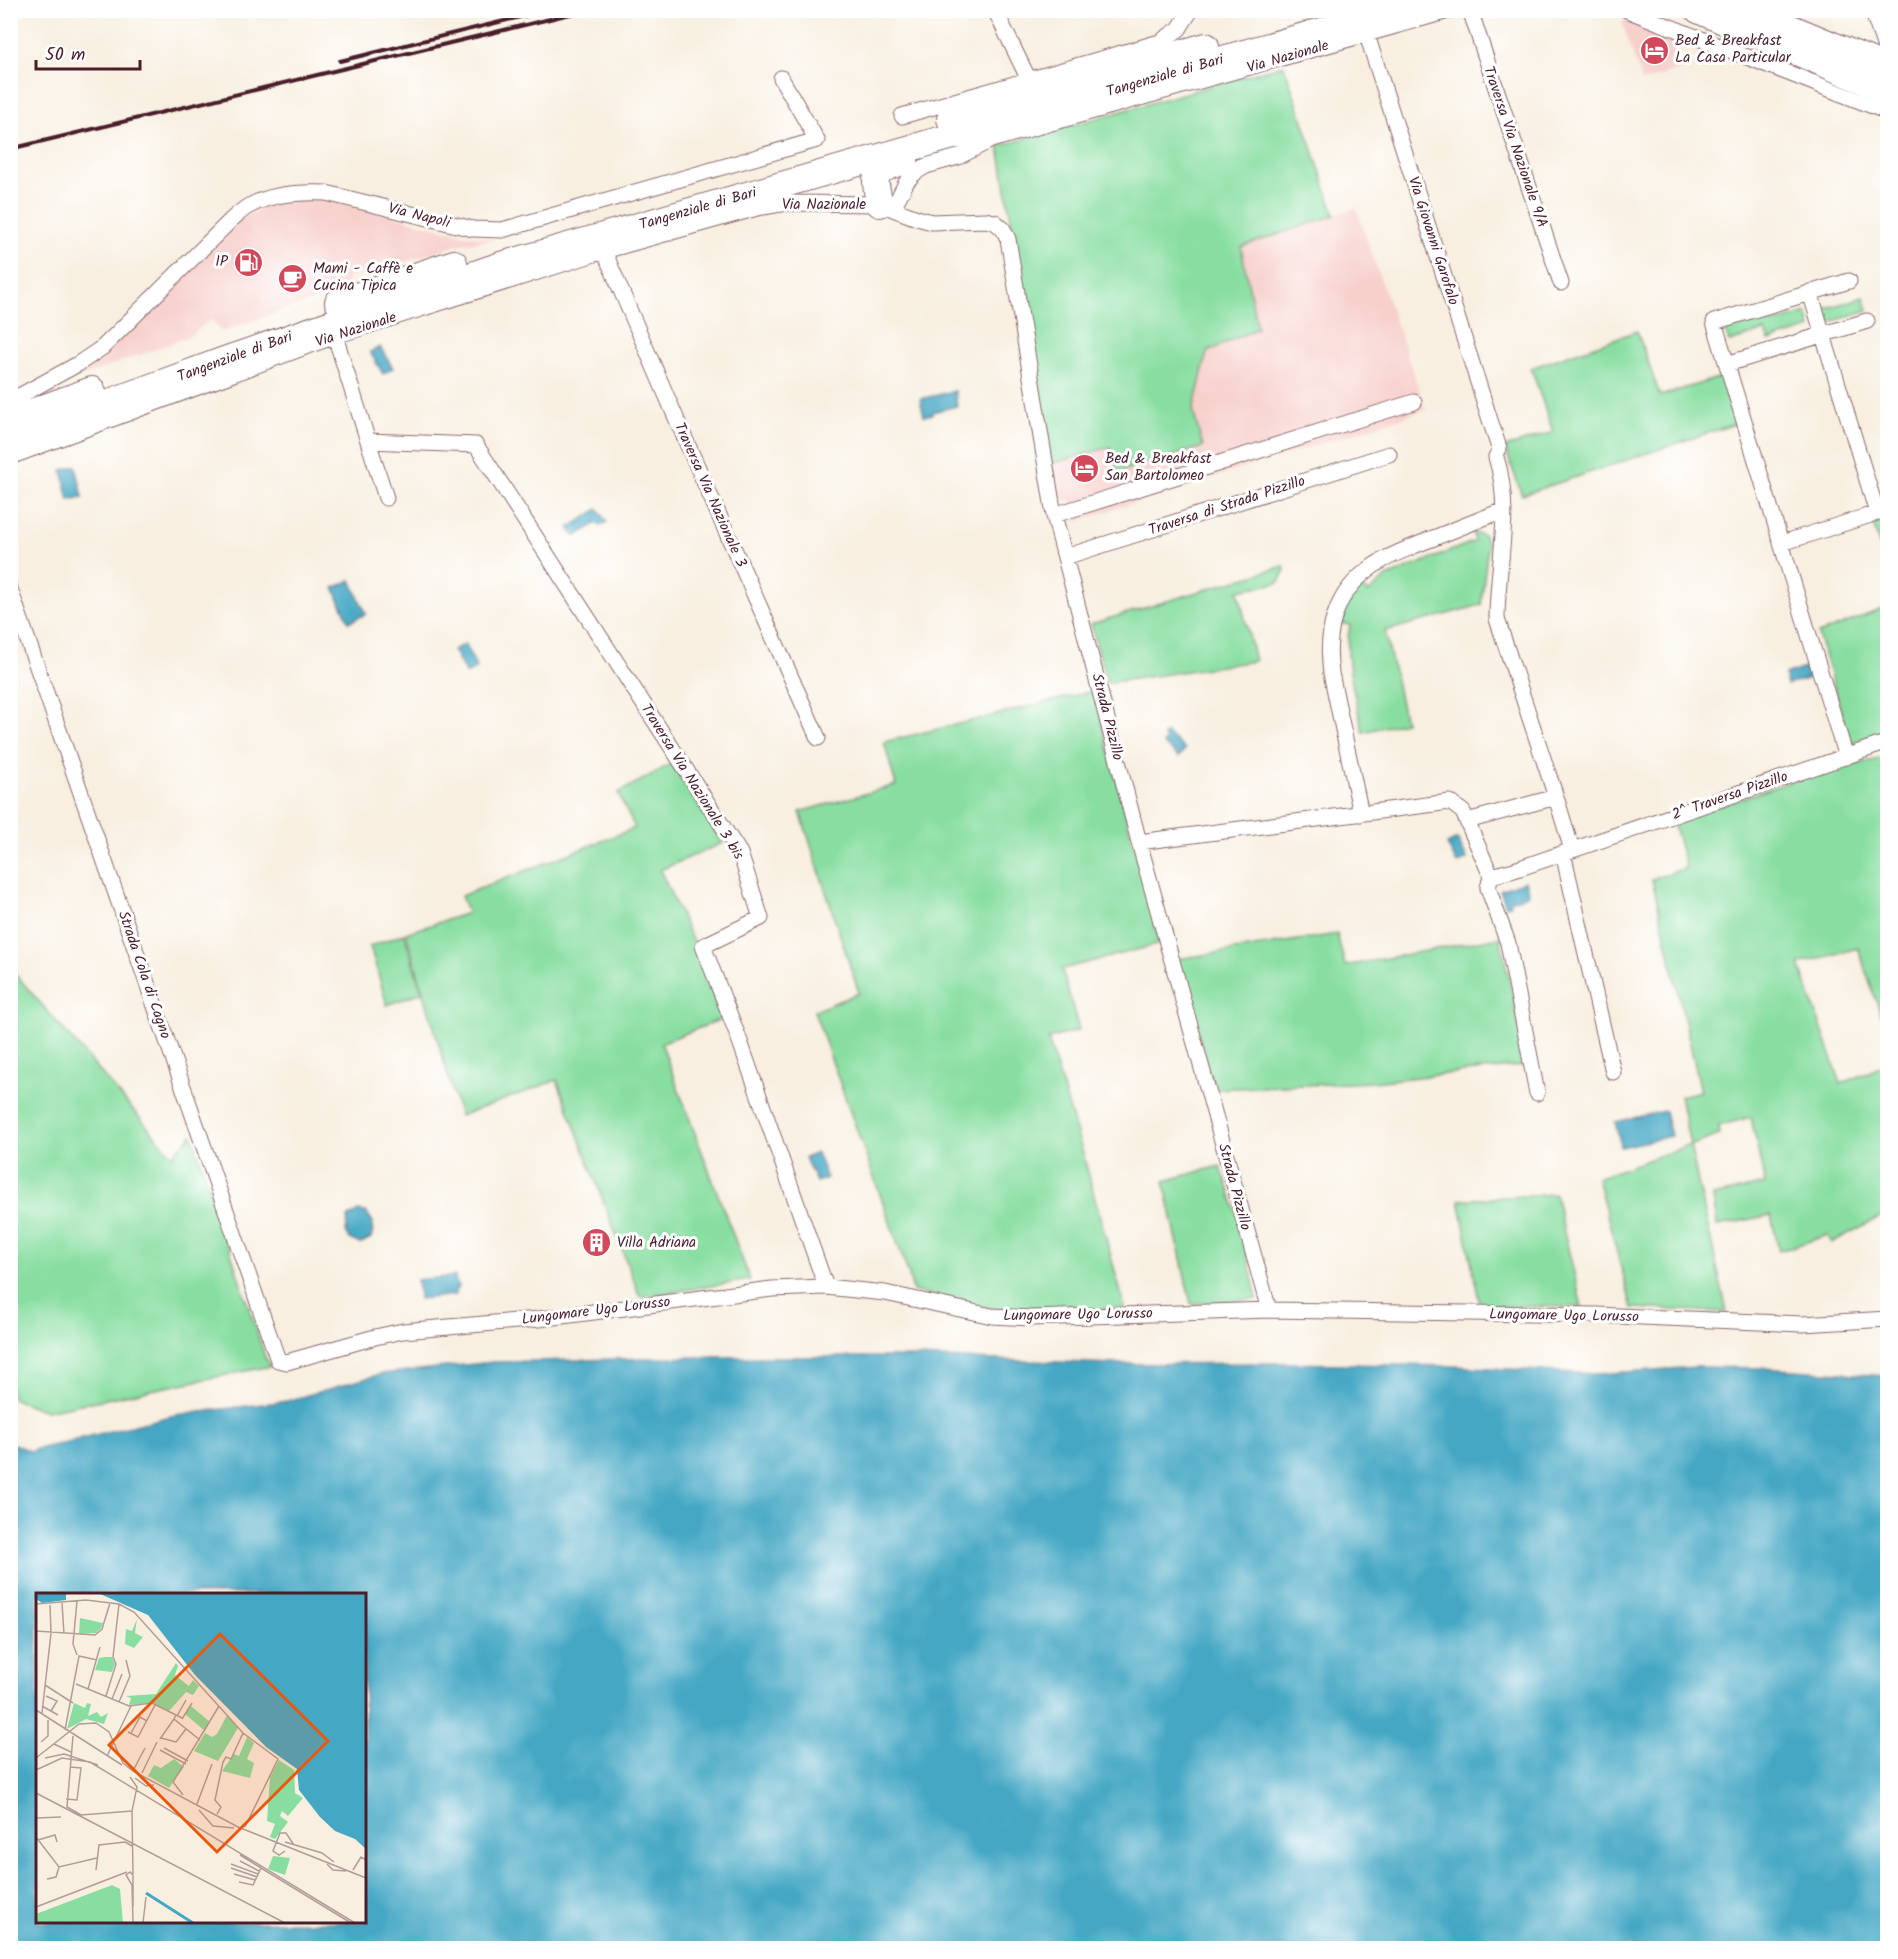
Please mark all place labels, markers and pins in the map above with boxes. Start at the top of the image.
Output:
place label: Bed & Breakfast La Casa Particular [1675,29,1792,70]
hotel icon: Bed & Breakfast La Casa Particular [1638,34,1670,66]
fuel station icon: IP [233,246,265,278]
place label: IP [215,250,229,274]
place label: Mami - Caffè e Cucina Tipica [313,257,413,298]
cafe icon: Mami - Caffè e Cucina Tipica [276,262,308,294]
place label: Bed & Breakfast San Bartolomeo [1105,447,1212,488]
hotel icon: Bed & Breakfast San Bartolomeo [1068,452,1100,484]
building icon: Villa Adriana [580,1227,612,1259]
place label: Villa Adriana [617,1231,696,1255]

